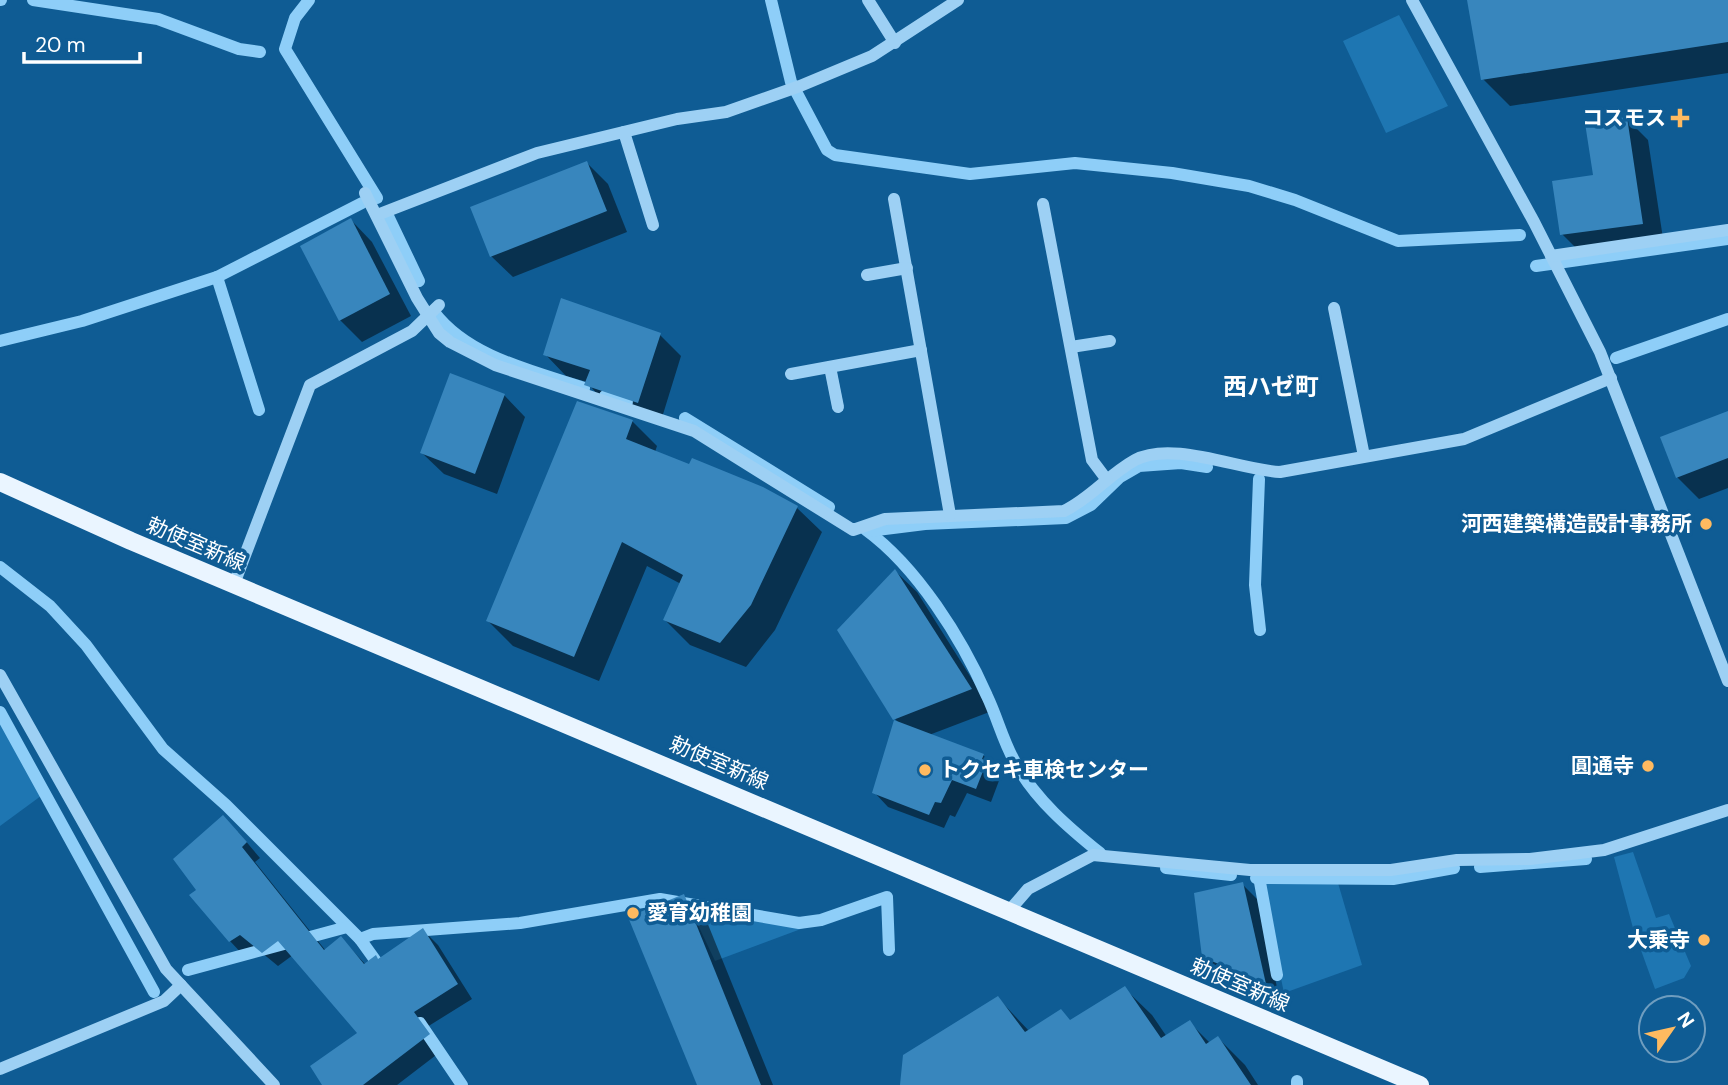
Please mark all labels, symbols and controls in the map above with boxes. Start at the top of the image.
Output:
scale bar [24,21,140,65]
text: 20 m [35,31,86,59]
place label: コスモス [1582,104,1666,132]
marker: コスモス [1672,110,1688,126]
district label: 西ハゼ町 [1223,371,1319,402]
place label: 河西建築構造設計事務所 [1461,510,1692,538]
street label: 勅使室新線 [142,511,250,577]
marker: 河西建築構造設計事務所 [1698,516,1714,532]
street label: 勅使室新線 [665,730,773,796]
place label: 圓通寺 [1571,752,1634,780]
place label: トクセキ車検センター [939,756,1149,784]
marker: 圓通寺 [1640,758,1656,774]
marker: トクセキ車検センター [917,762,933,778]
place label: 愛育幼稚園 [647,899,752,927]
marker: 愛育幼稚園 [625,905,641,921]
place label: 大乗寺 [1627,926,1690,954]
marker: 大乗寺 [1696,932,1712,948]
street label: 勅使室新線 [1186,952,1294,1018]
north arrow [1637,994,1707,1064]
text: N [1671,1007,1700,1033]

